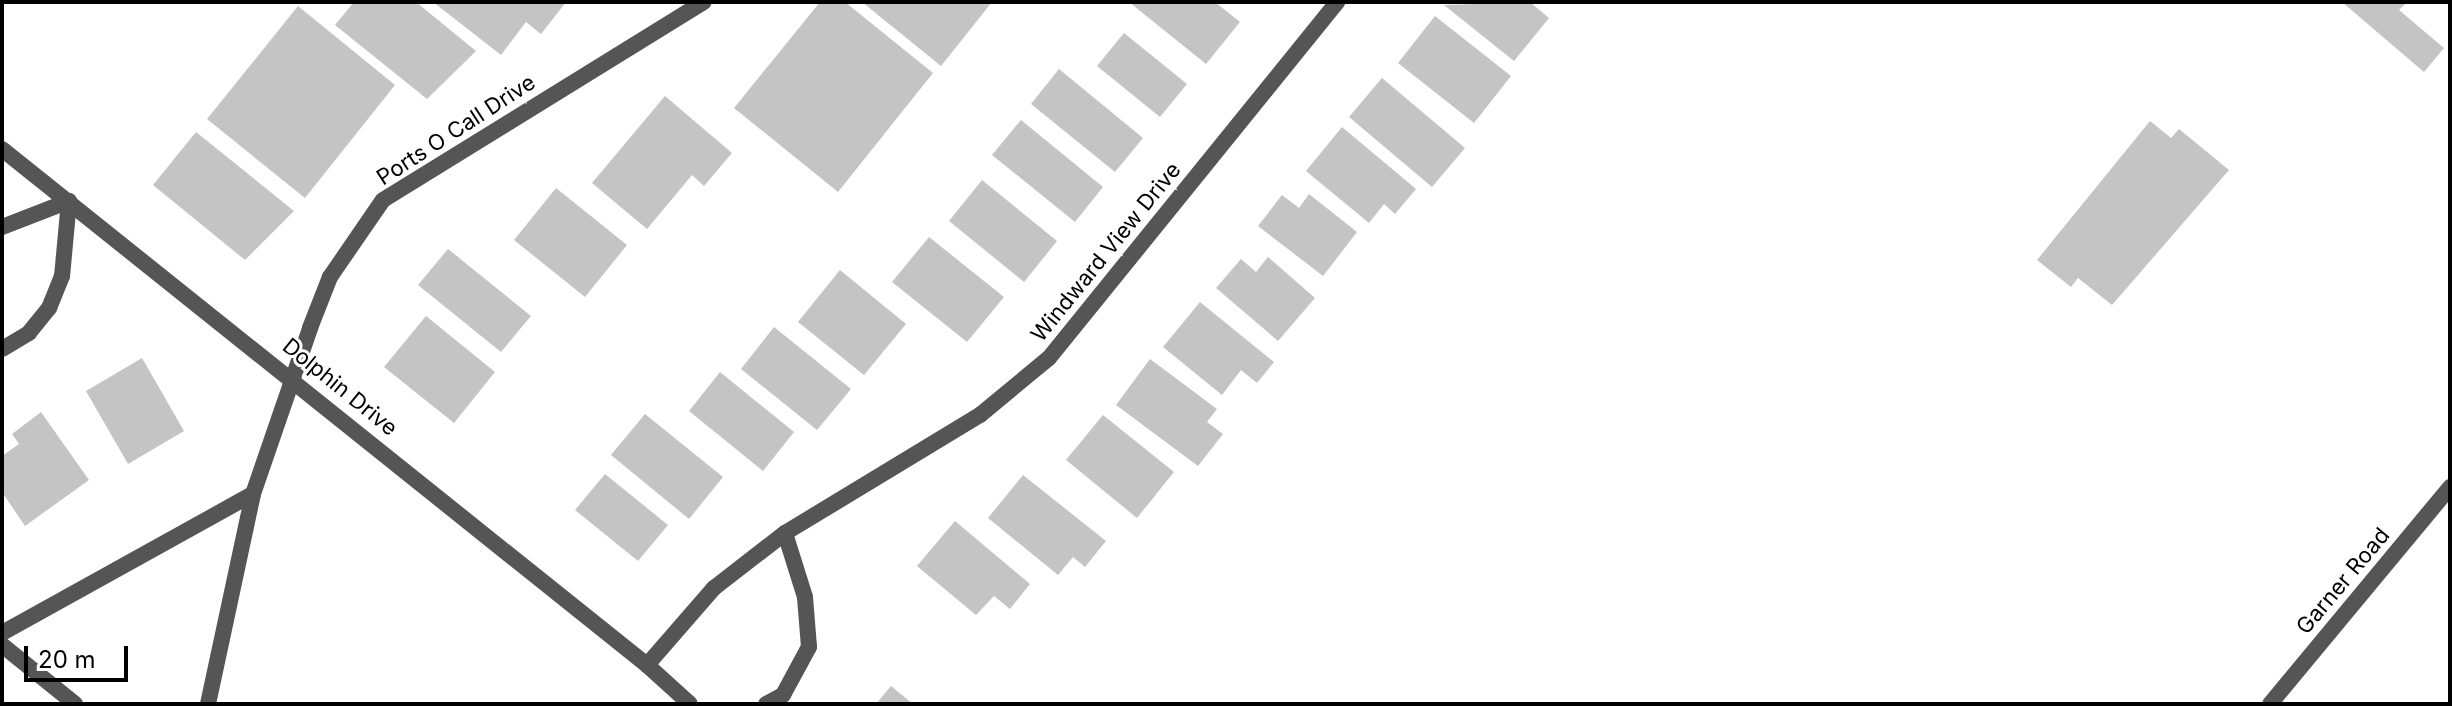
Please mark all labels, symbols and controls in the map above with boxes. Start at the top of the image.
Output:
street label: Ports O Call Drive [372,69,540,191]
street label: Windward View Drive [1026,157,1186,347]
street label: Dolphin Drive [277,333,403,441]
street label: Garner Road [2291,522,2395,640]
scale bar [28,630,132,680]
text: 20 m [38,645,96,674]

